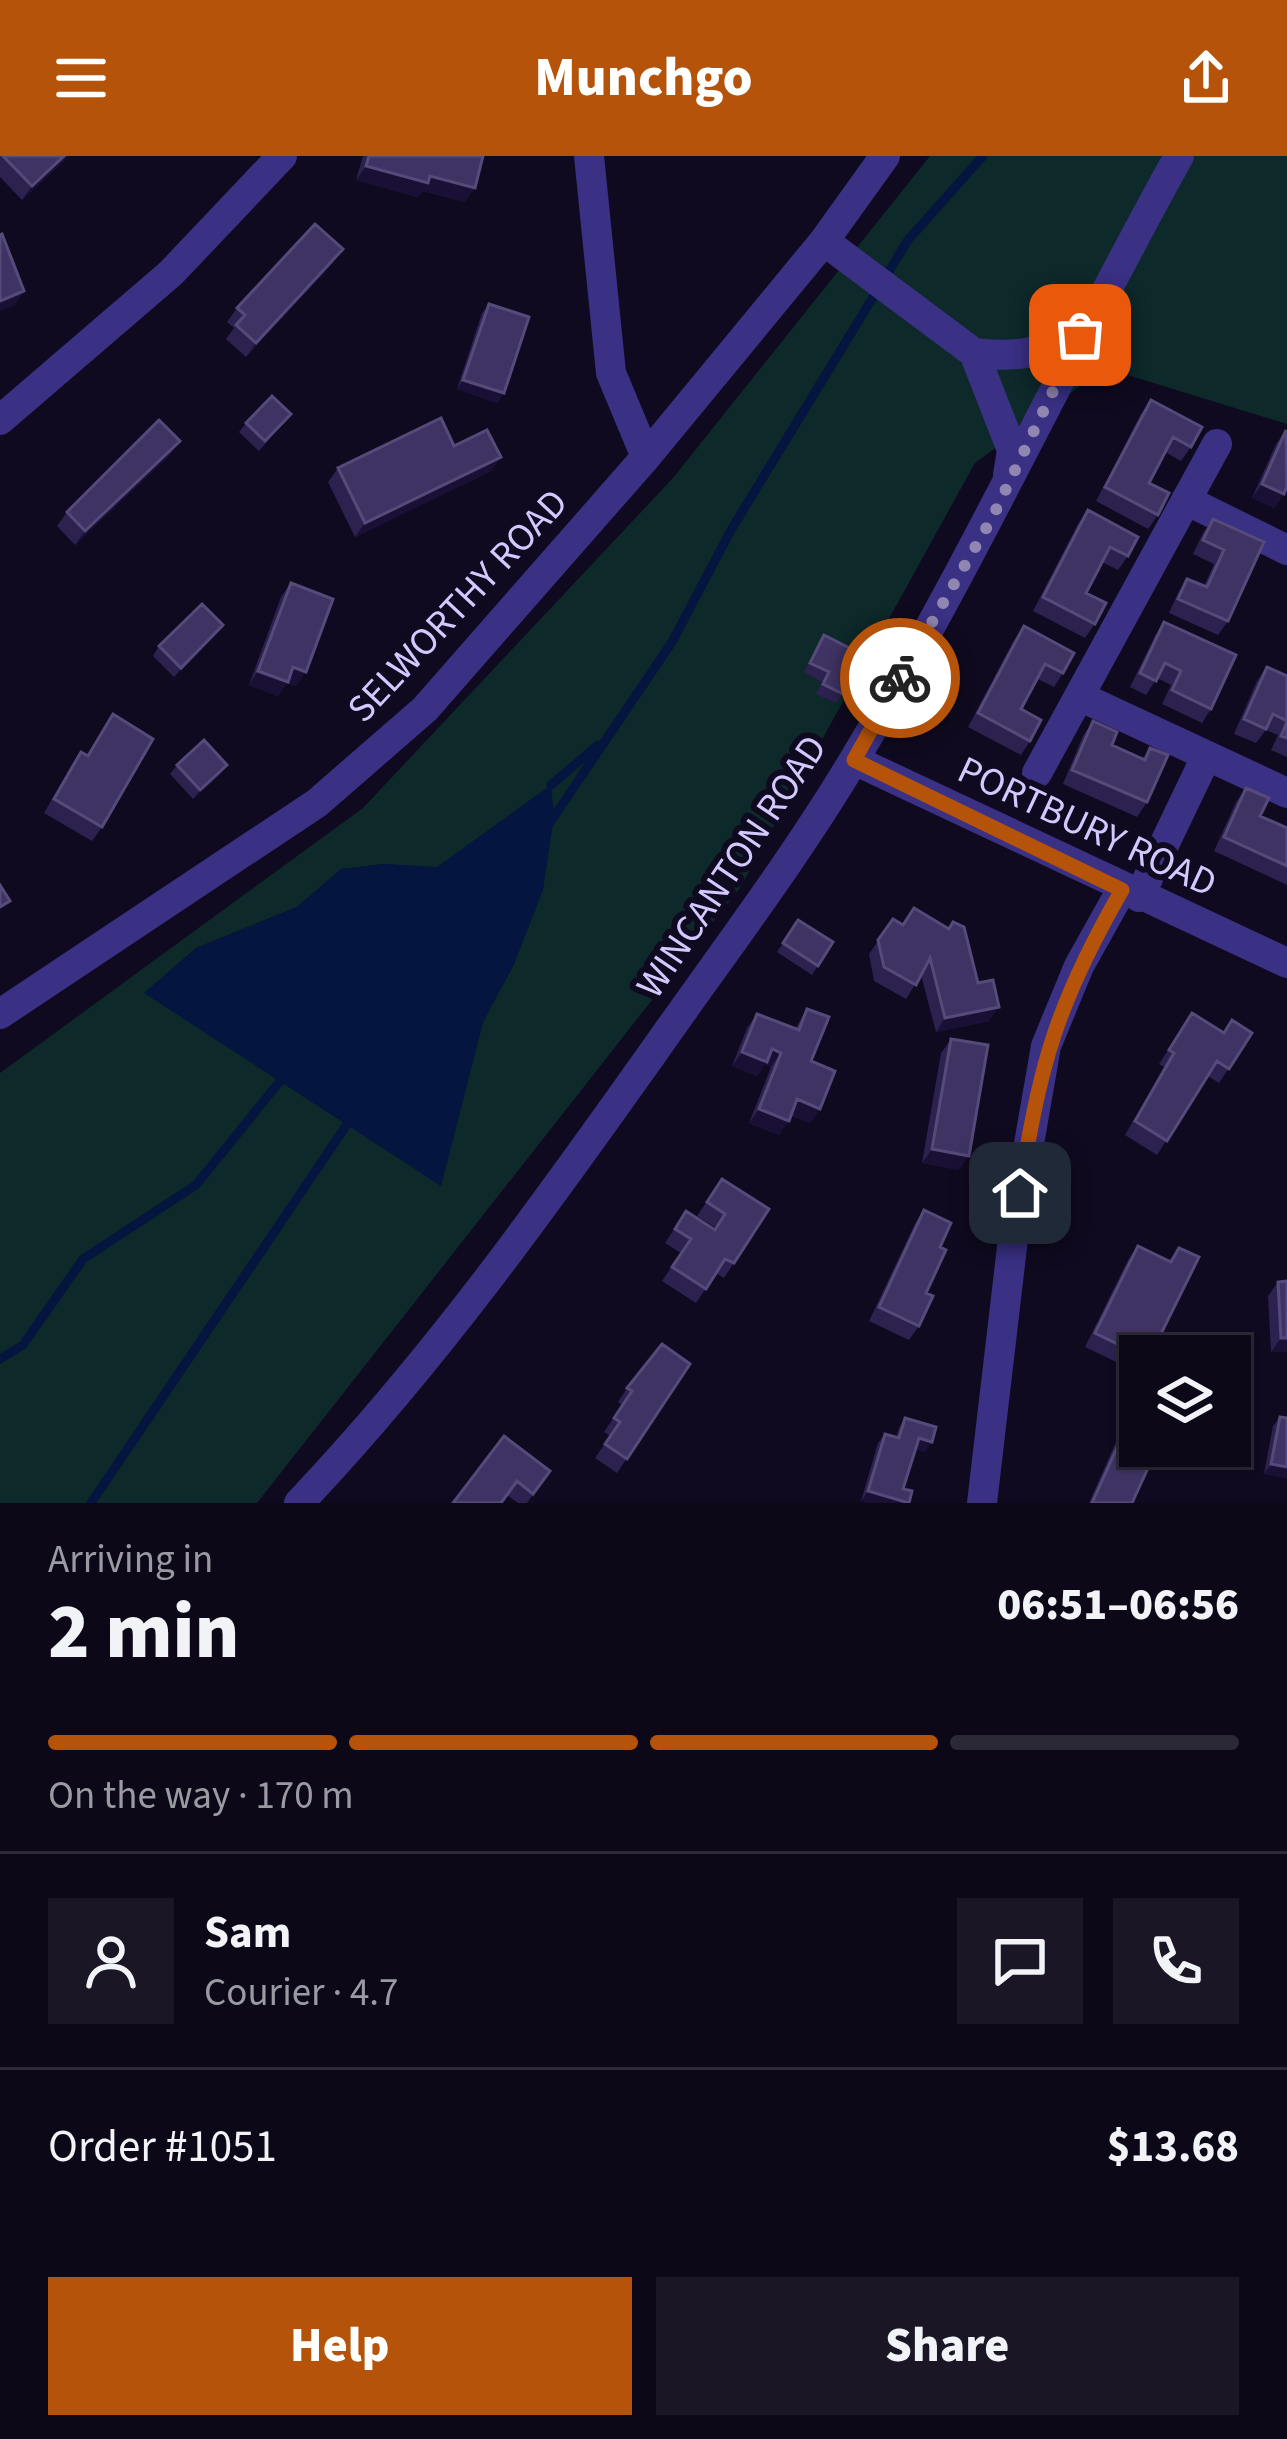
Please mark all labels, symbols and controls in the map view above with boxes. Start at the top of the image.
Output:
text: Munchgo [534,40,753,117]
icon: menu [48,45,114,111]
icon: share [1173,45,1239,111]
pin [1029,284,1131,386]
icon: bag [1047,302,1113,368]
street label: SELWORTHY ROAD [335,477,581,735]
courier [840,618,960,738]
icon: bike [867,645,933,711]
street label: WINCANTON ROAD [623,724,841,1010]
street label: PORTBURY ROAD [948,742,1226,912]
pin [969,1142,1071,1244]
icon: home [987,1160,1053,1226]
map controls [1119,1335,1251,1467]
button: layers [1119,1335,1251,1467]
text: Arriving in [48,1532,213,1588]
text: 06:51–06:56 [997,1573,1239,1637]
text: 2 min [48,1577,240,1688]
text: On the way · 170 m [48,1768,354,1824]
button: person [48,1898,174,2024]
button: chat [957,1898,1083,2024]
button: phone [1113,1898,1239,2024]
text: Sam [204,1901,291,1965]
text: Courier · 4.7 [204,1965,398,2021]
text: Order #1051 [48,2115,277,2179]
text: $13.68 [1107,2115,1239,2179]
button: Help [48,2277,632,2415]
button: Share [656,2277,1239,2415]

